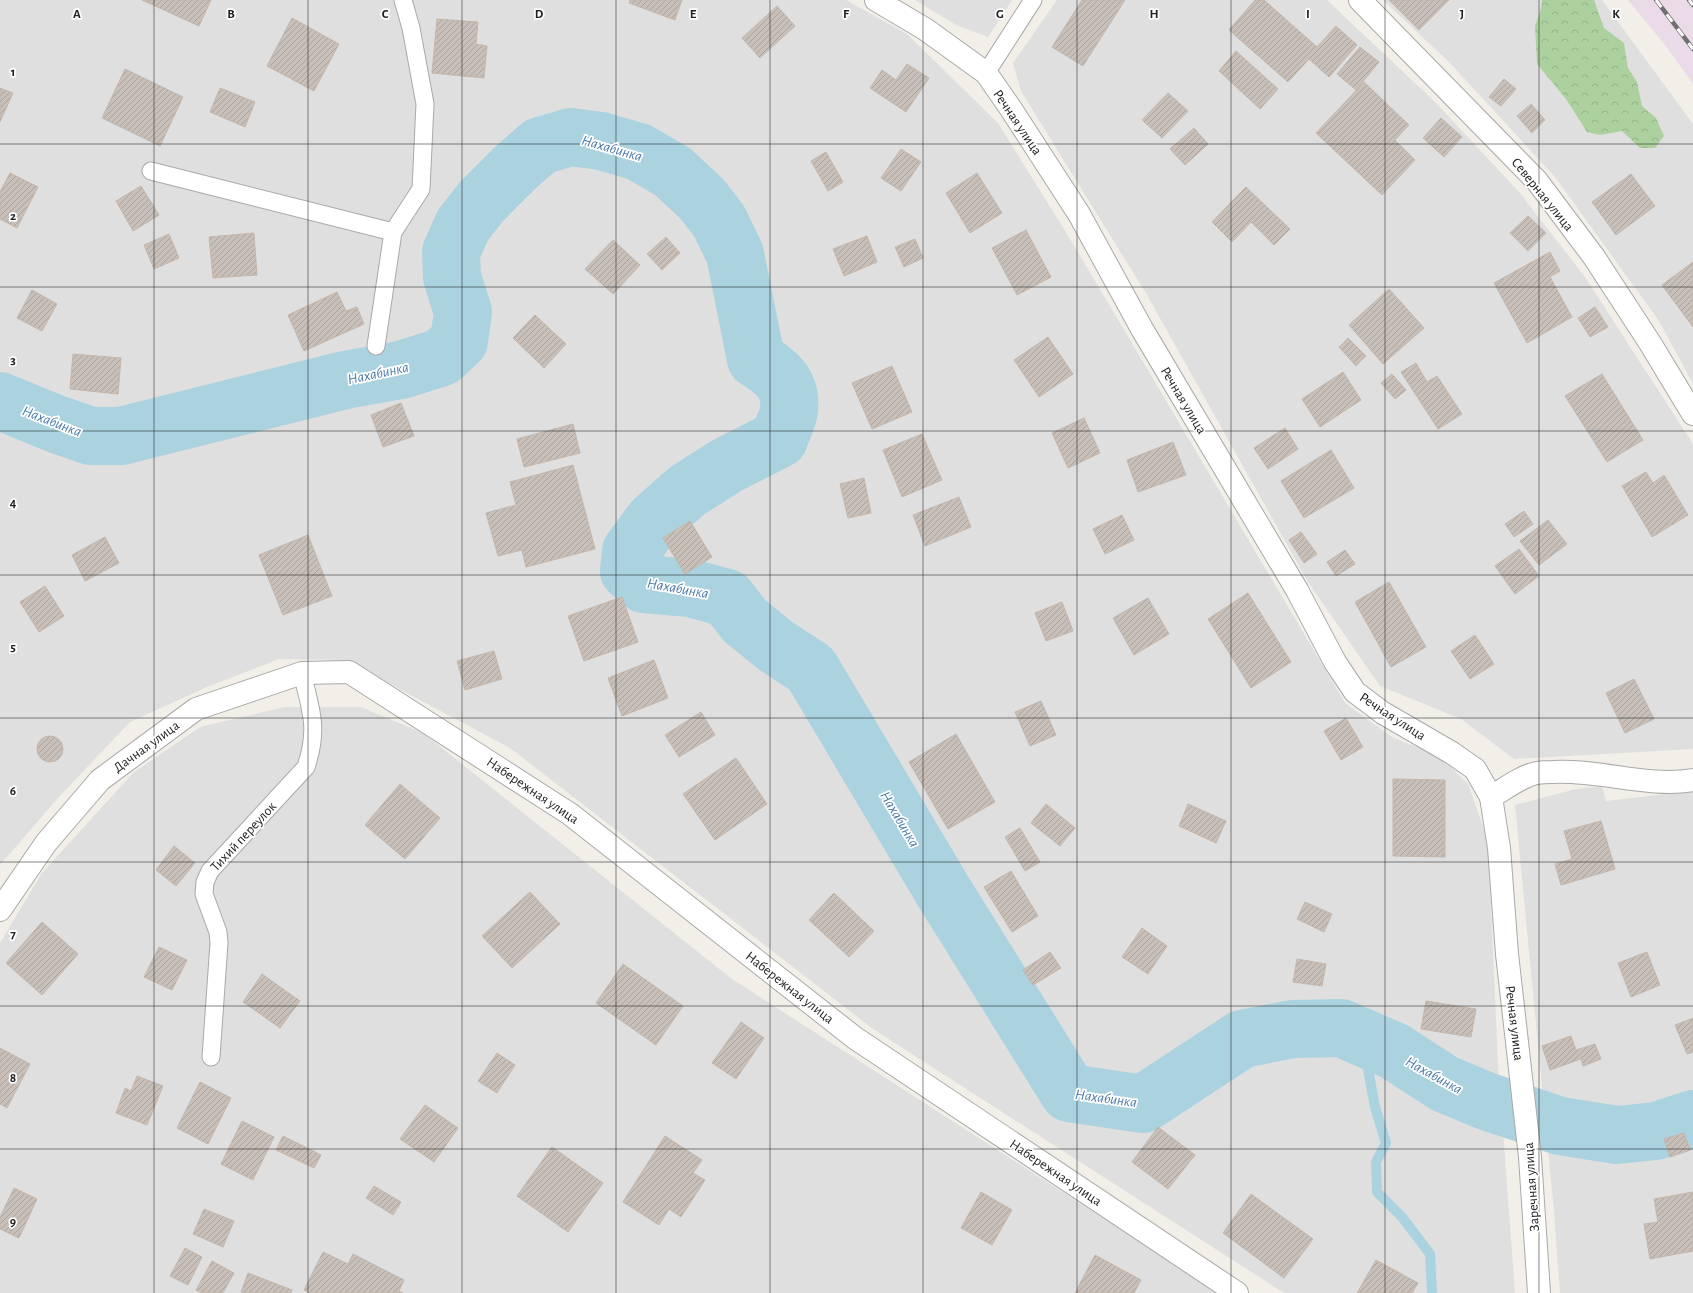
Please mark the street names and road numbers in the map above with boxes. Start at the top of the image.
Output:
street label: Речная улица [990,87,1044,158]
street label: Северная улица [1509,155,1576,234]
street label: Речная улица [1158,365,1209,437]
street label: Речная улица [1357,690,1428,744]
street label: Дачная улица [111,718,183,775]
street label: Набережная улица [484,755,582,827]
street label: Тихий переулок [208,799,280,874]
street label: Набережная улица [743,949,837,1027]
street label: Речная улица [1502,985,1526,1062]
street label: Набережная улица [1007,1137,1105,1209]
street label: Заречная улица [1522,1141,1542,1232]

